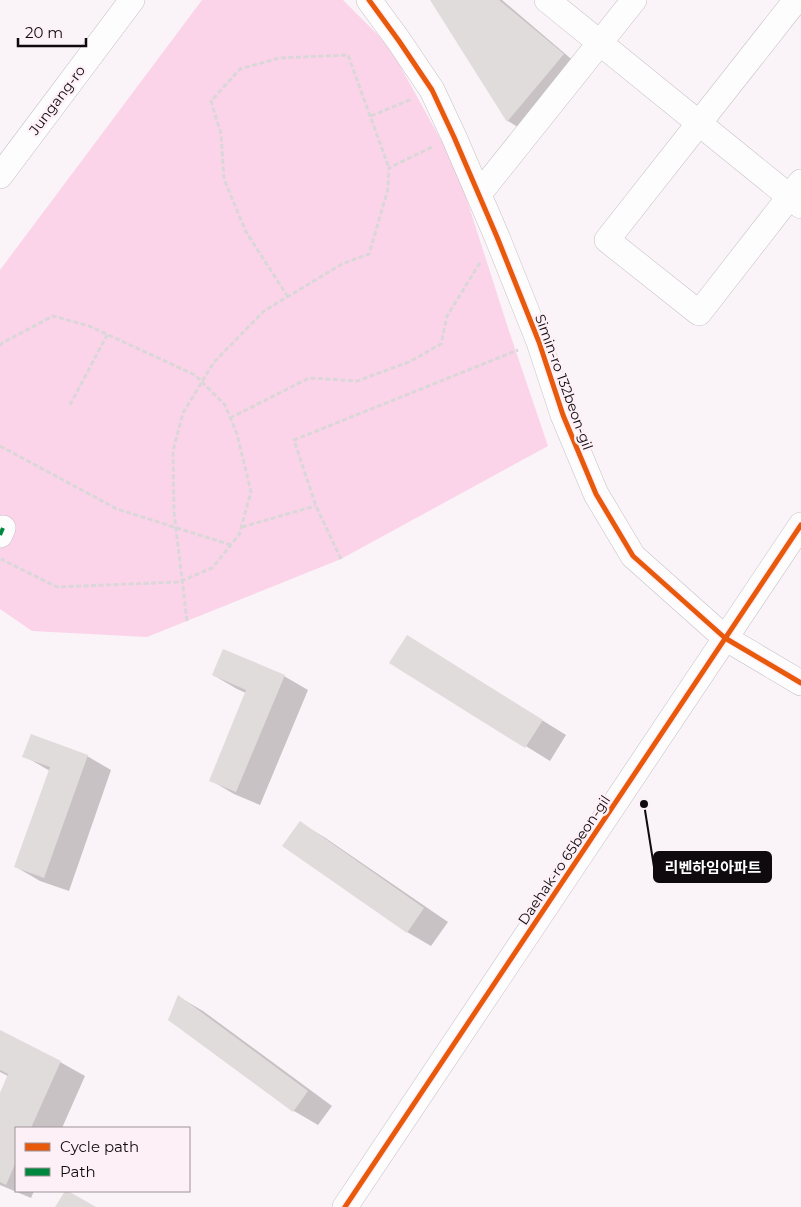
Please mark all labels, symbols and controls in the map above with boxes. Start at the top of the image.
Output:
scale bar [18,15,85,47]
text: 20 m [25,23,63,42]
street label: Jungang-ro [24,62,89,139]
street label: Simin-ro 132beon-gil [531,312,597,452]
street label: Daehak-ro 65beon-gil [514,792,614,928]
callout: 리벤하임아파트 [654,852,771,882]
text: 리벤하임아파트 [665,858,761,877]
legend [15,1127,190,1192]
text: Cycle path [60,1137,139,1156]
text: Path [60,1162,96,1181]

